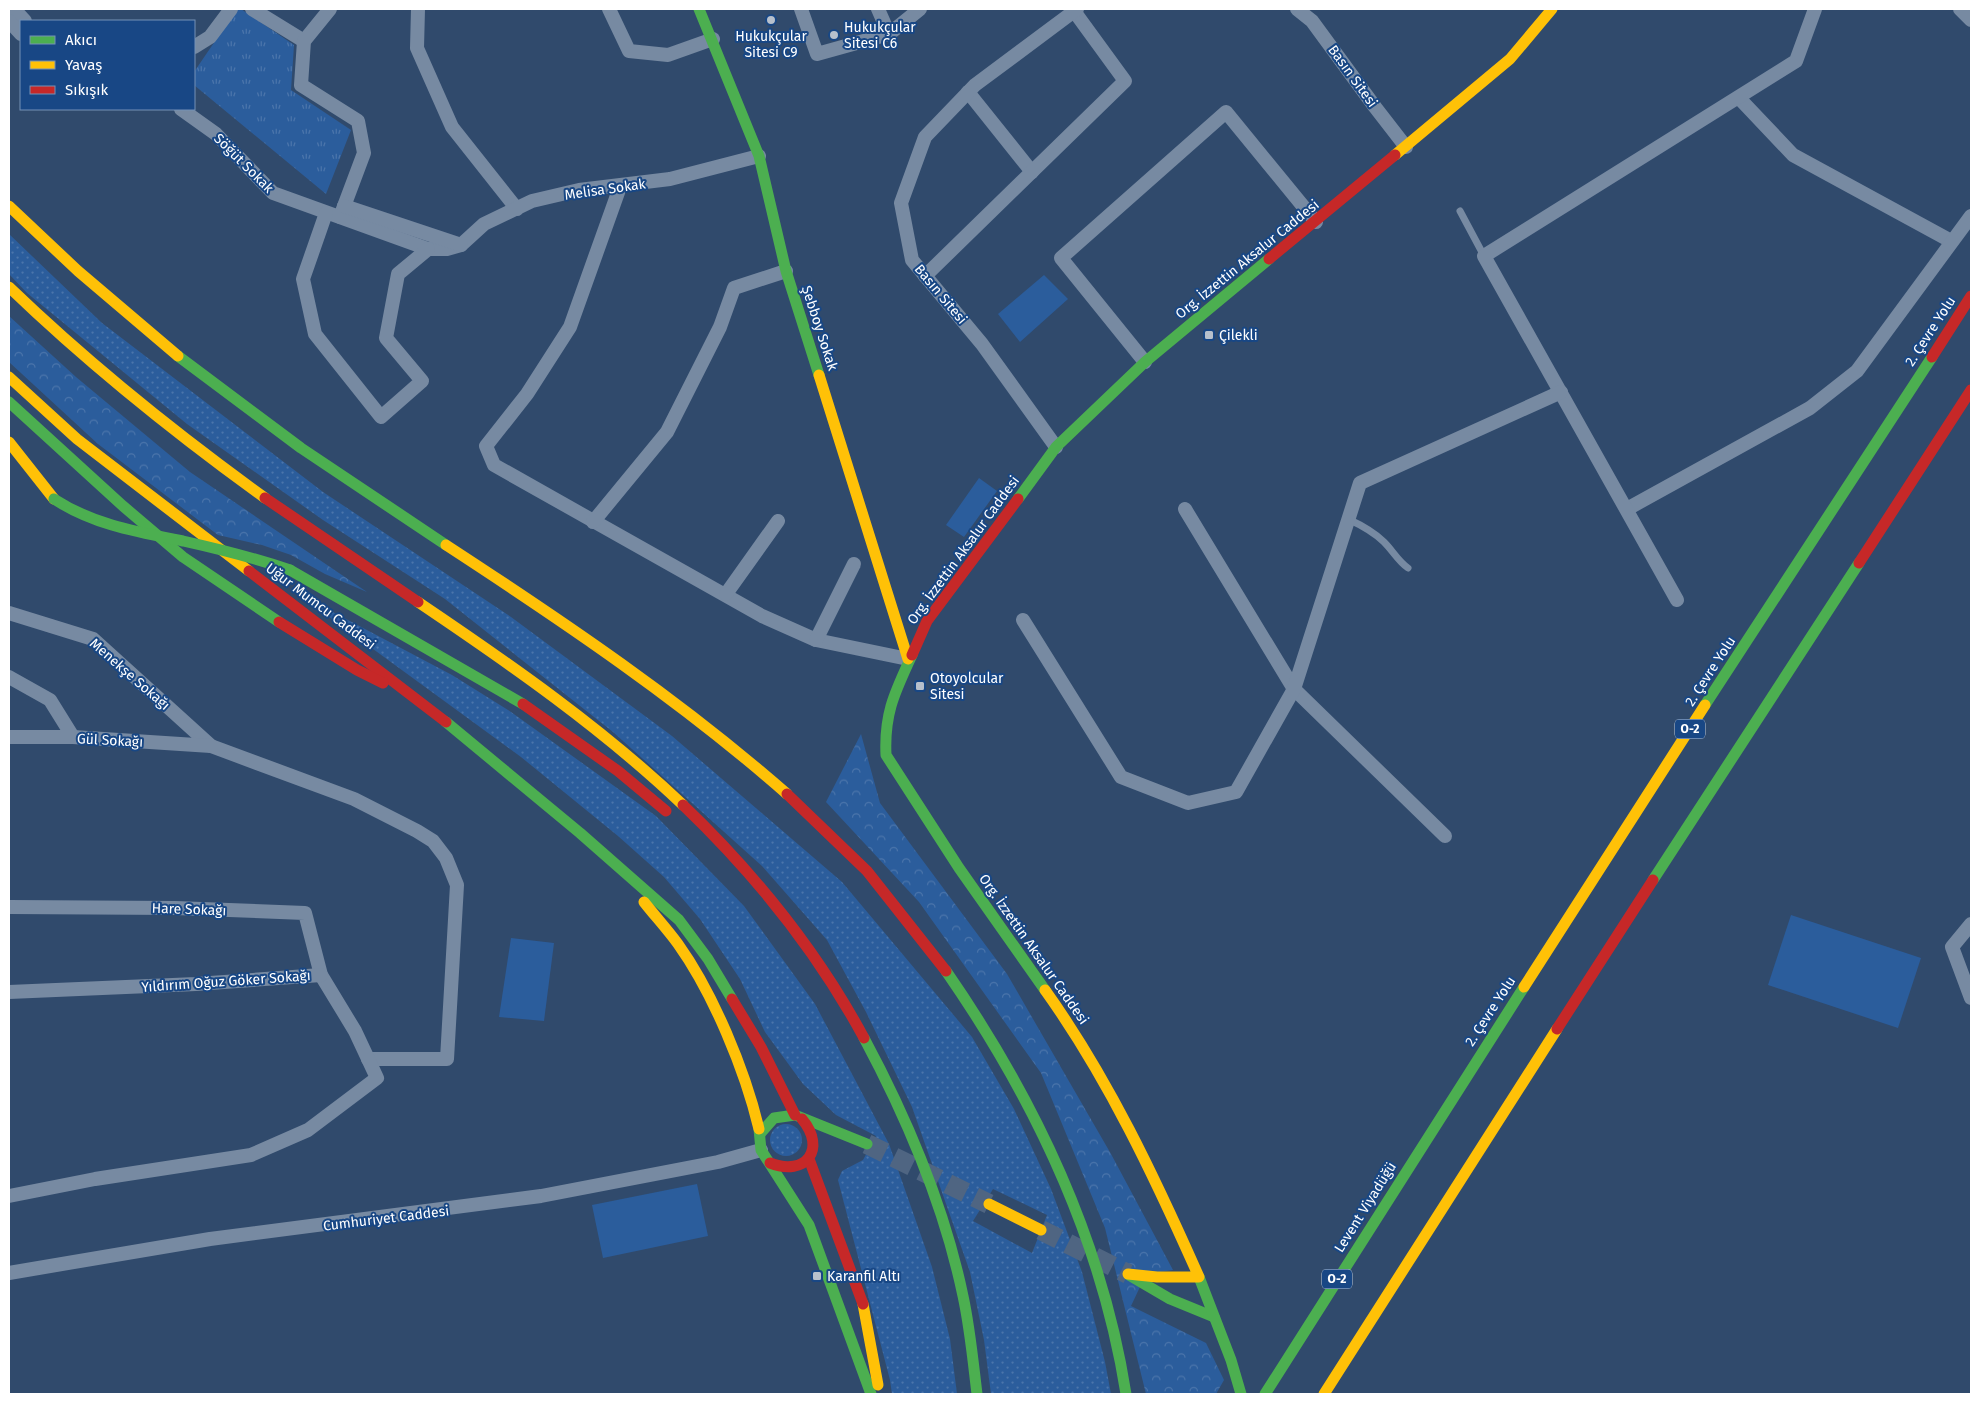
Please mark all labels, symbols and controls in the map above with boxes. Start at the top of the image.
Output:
marker: Hukukçular Sitesi C9 [765,14,777,26]
place label: Hukukçular Sitesi C6 [844,19,916,52]
legend [20,20,195,110]
place label: Hukukçular Sitesi C9 [735,28,807,61]
marker: Hukukçular Sitesi C6 [828,29,840,41]
text: Akıcı [65,31,97,49]
street label: Basın Sitesi [1324,42,1381,111]
text: Yavaş [65,56,102,74]
text: Sıkışık [65,81,109,99]
street label: Söğüt Sokak [210,130,278,197]
street label: Melisa Sokak [563,175,648,204]
street label: Org. İzzettin Aksalur Caddesi [1172,195,1322,323]
street label: Basın Sitesi [911,261,971,328]
street label: Şebboy Sokak [798,284,841,373]
street label: 2. Çevre Yolu [1902,293,1959,369]
place label: Çilekli [1219,327,1258,344]
marker: Çilekli [1203,329,1215,341]
street label: Org. İzzettin Aksalur Caddesi [903,472,1023,628]
street label: Uğur Mumcu Caddesi [262,560,379,653]
street label: 2. Çevre Yolu [1682,633,1739,709]
street label: Menekşe Sokağı [86,635,173,714]
place label: Otoyolcular Sitesi [930,670,1004,703]
marker: Otoyolcular Sitesi [914,680,926,692]
road number: O-2 [1675,720,1705,739]
street label: Gül Sokağı [76,730,144,751]
street label: Org. İzzettin Aksalur Caddesi [975,870,1093,1028]
street label: Hare Sokağı [151,900,227,919]
street label: Yıldırım Oğuz Göker Sokağı [141,967,311,996]
street label: 2. Çevre Yolu [1462,973,1519,1049]
street label: Levent Viyadüğü [1331,1159,1400,1256]
street label: Cumhuriyet Caddesi [322,1202,450,1235]
place label: Karanfil Altı [827,1268,901,1285]
marker: Karanfil Altı [811,1270,823,1282]
road number: O-2 [1322,1270,1352,1288]

